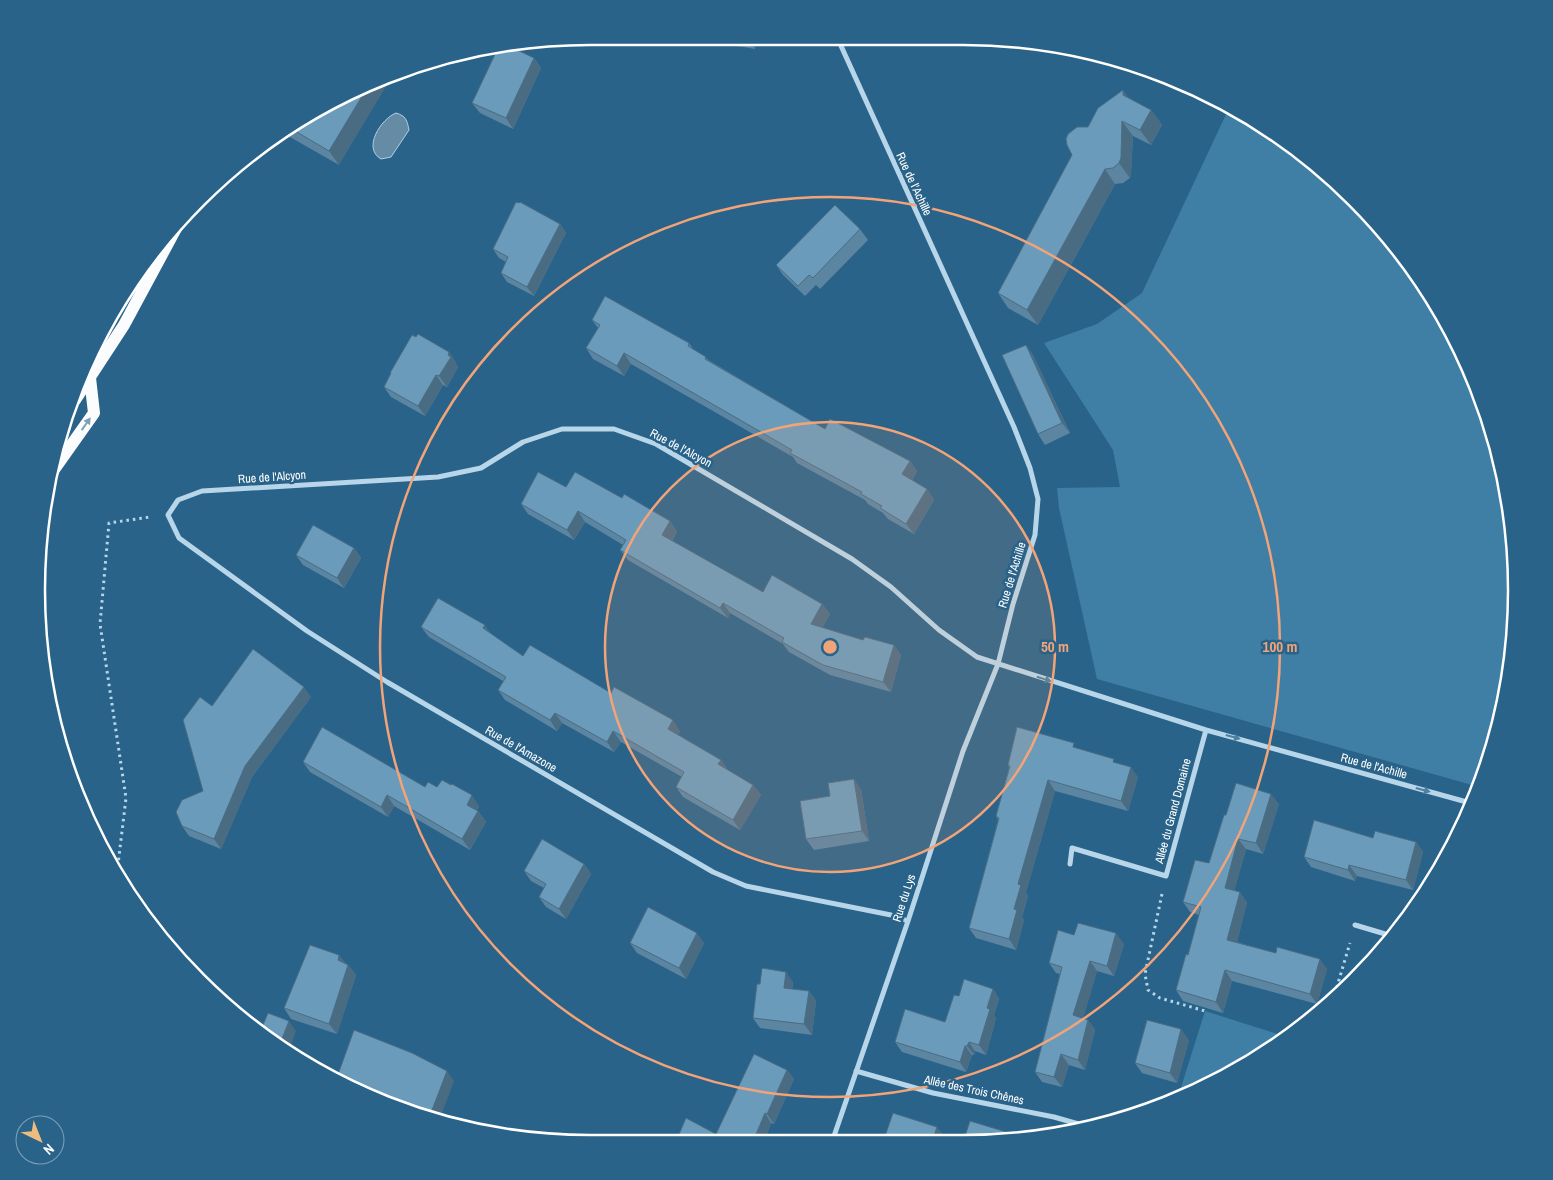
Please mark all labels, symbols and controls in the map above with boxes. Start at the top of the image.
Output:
street label: Rue de l'Achille [892,150,936,218]
one-way arrow [81,417,91,431]
street label: Rue de l'Alcyon [647,425,715,471]
street label: Rue de l'Alcyon [237,467,307,487]
street label: Rue de l'Achille [994,540,1030,610]
text: 50 m [1041,636,1069,657]
text: 100 m [1263,636,1297,657]
centre of rings [821,638,839,656]
one-way arrow [1037,675,1052,683]
street label: Rue de l'Amazone [482,722,560,776]
one-way arrow [1225,734,1240,742]
street label: Rue de l'Achille [1339,749,1409,783]
street label: Allée du Grand Domaine [1151,757,1195,866]
one-way arrow [1416,786,1431,794]
street label: Rue du Lys [889,872,919,924]
street label: Allée des Trois Chênes [922,1071,1026,1108]
north arrow [15,1115,65,1165]
text: N [40,1140,58,1159]

